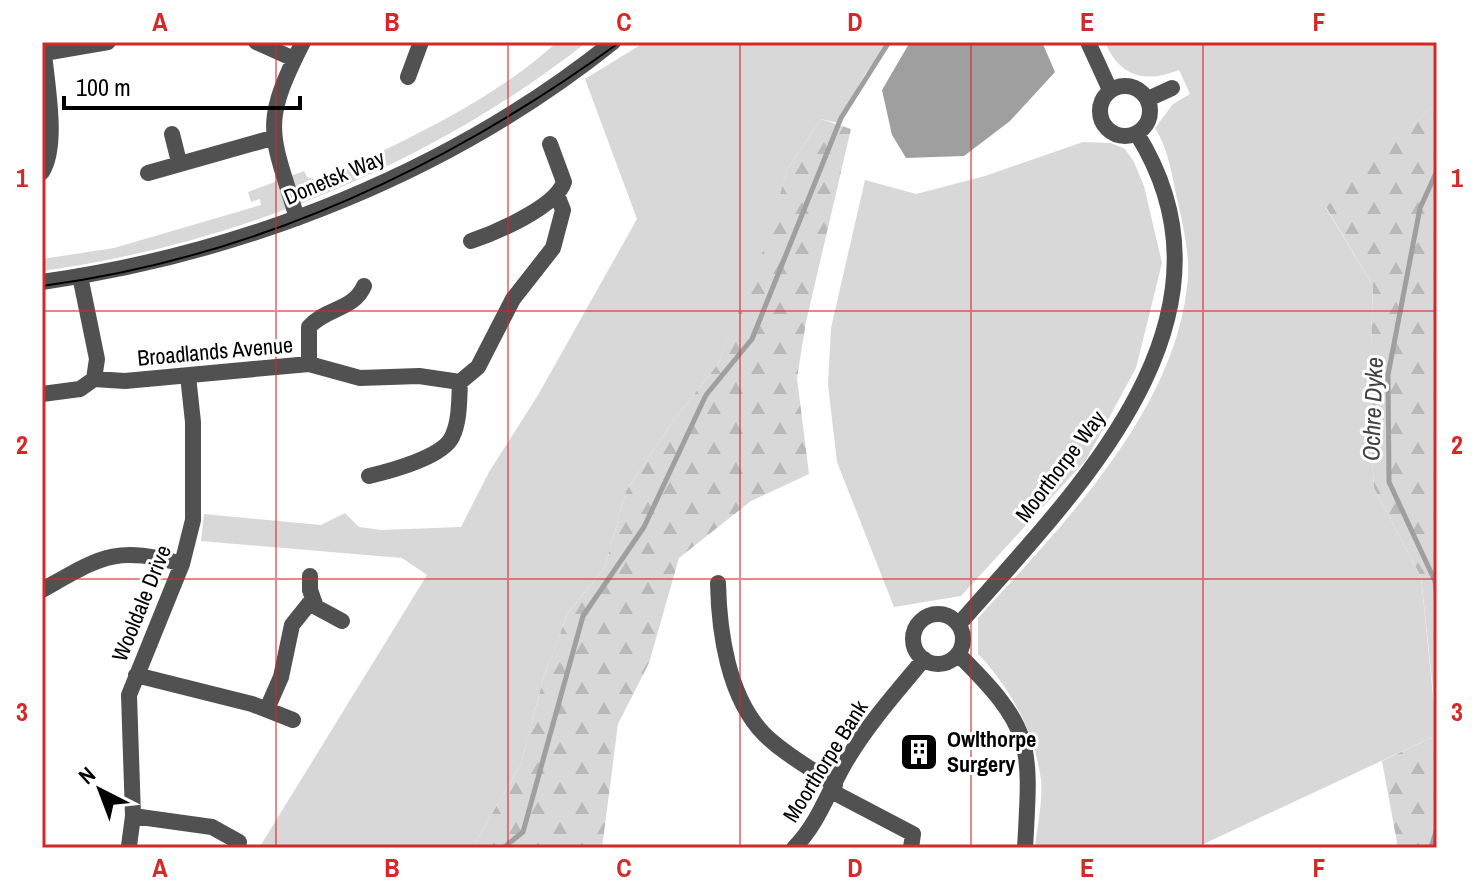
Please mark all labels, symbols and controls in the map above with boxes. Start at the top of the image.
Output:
text: A [152,4,168,39]
text: B [384,4,400,39]
text: C [616,4,632,39]
text: D [847,4,863,39]
text: E [1080,4,1094,39]
text: F [1312,4,1326,39]
scale bar [64,60,300,110]
text: 100 m [76,71,131,103]
street label: Donetsk Way [279,142,389,212]
text: 1 [16,160,28,195]
text: 1 [1451,160,1463,195]
street label: Broadlands Avenue [136,329,294,373]
water label: Ochre Dyke [1354,356,1390,461]
street label: Moorthorpe Way [1008,404,1112,528]
text: 2 [16,427,28,462]
text: 2 [1451,427,1463,462]
street label: Wooldale Drive [104,540,178,666]
text: 3 [16,694,28,729]
street label: Moorthorpe Bank [776,694,875,828]
text: 3 [1451,694,1463,729]
place label: Owlthorpe Surgery [947,724,1036,779]
building icon: Owlthorpe Surgery [898,731,940,773]
north arrow [60,750,140,830]
text: N [72,760,101,791]
text: A [152,850,168,885]
text: B [384,850,400,885]
text: C [616,850,632,885]
text: D [847,850,863,885]
text: E [1080,850,1094,885]
text: F [1312,850,1326,885]

